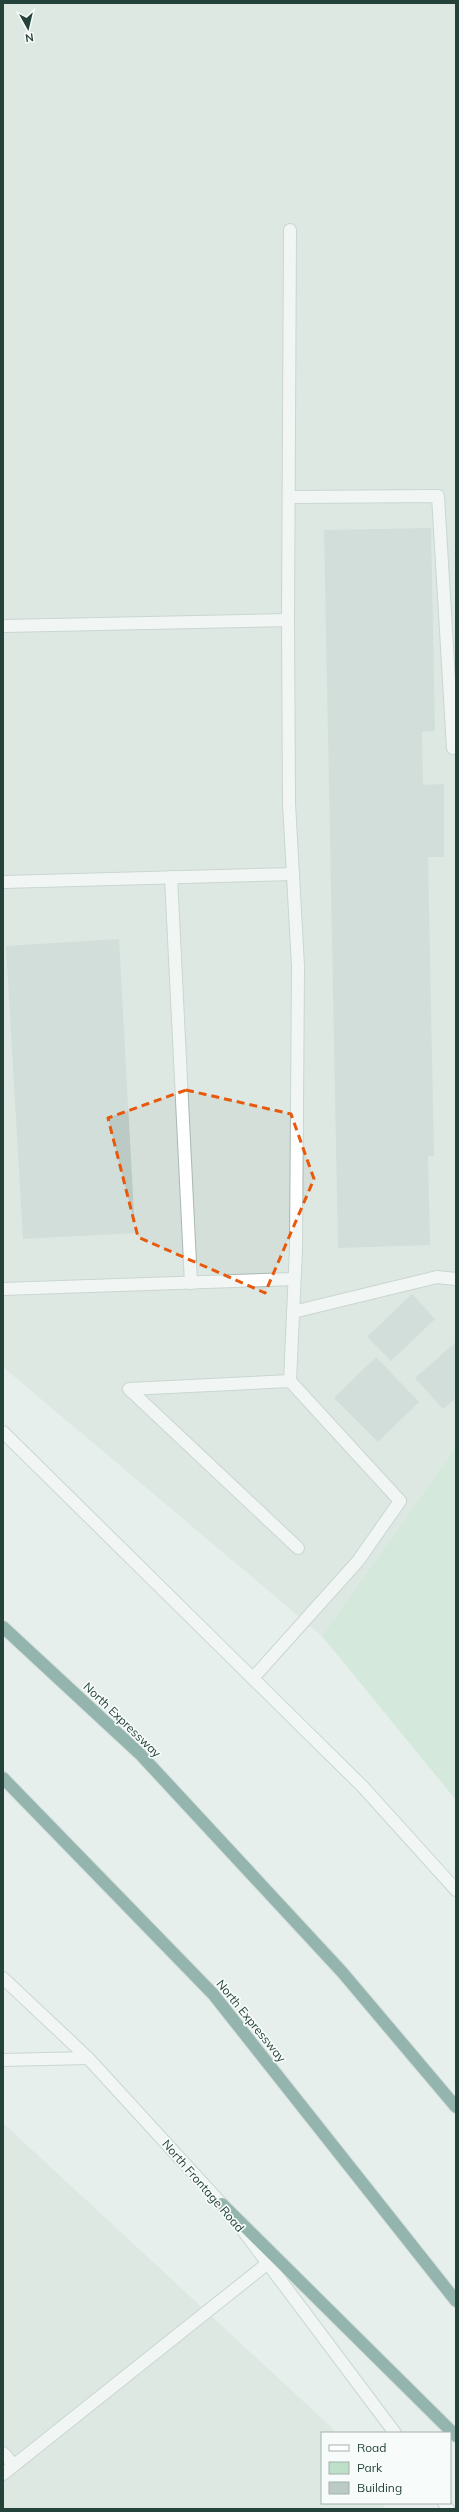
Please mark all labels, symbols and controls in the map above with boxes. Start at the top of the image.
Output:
north arrow [8,8,48,48]
text: N [24,30,34,45]
street label: North Expressway [80,1679,165,1761]
street label: North Expressway [213,1976,290,2065]
street label: North Frontage Road [159,2136,248,2235]
legend [321,2432,451,2504]
text: Road [357,2440,386,2455]
text: Park [357,2460,383,2475]
text: Building [357,2480,402,2495]

